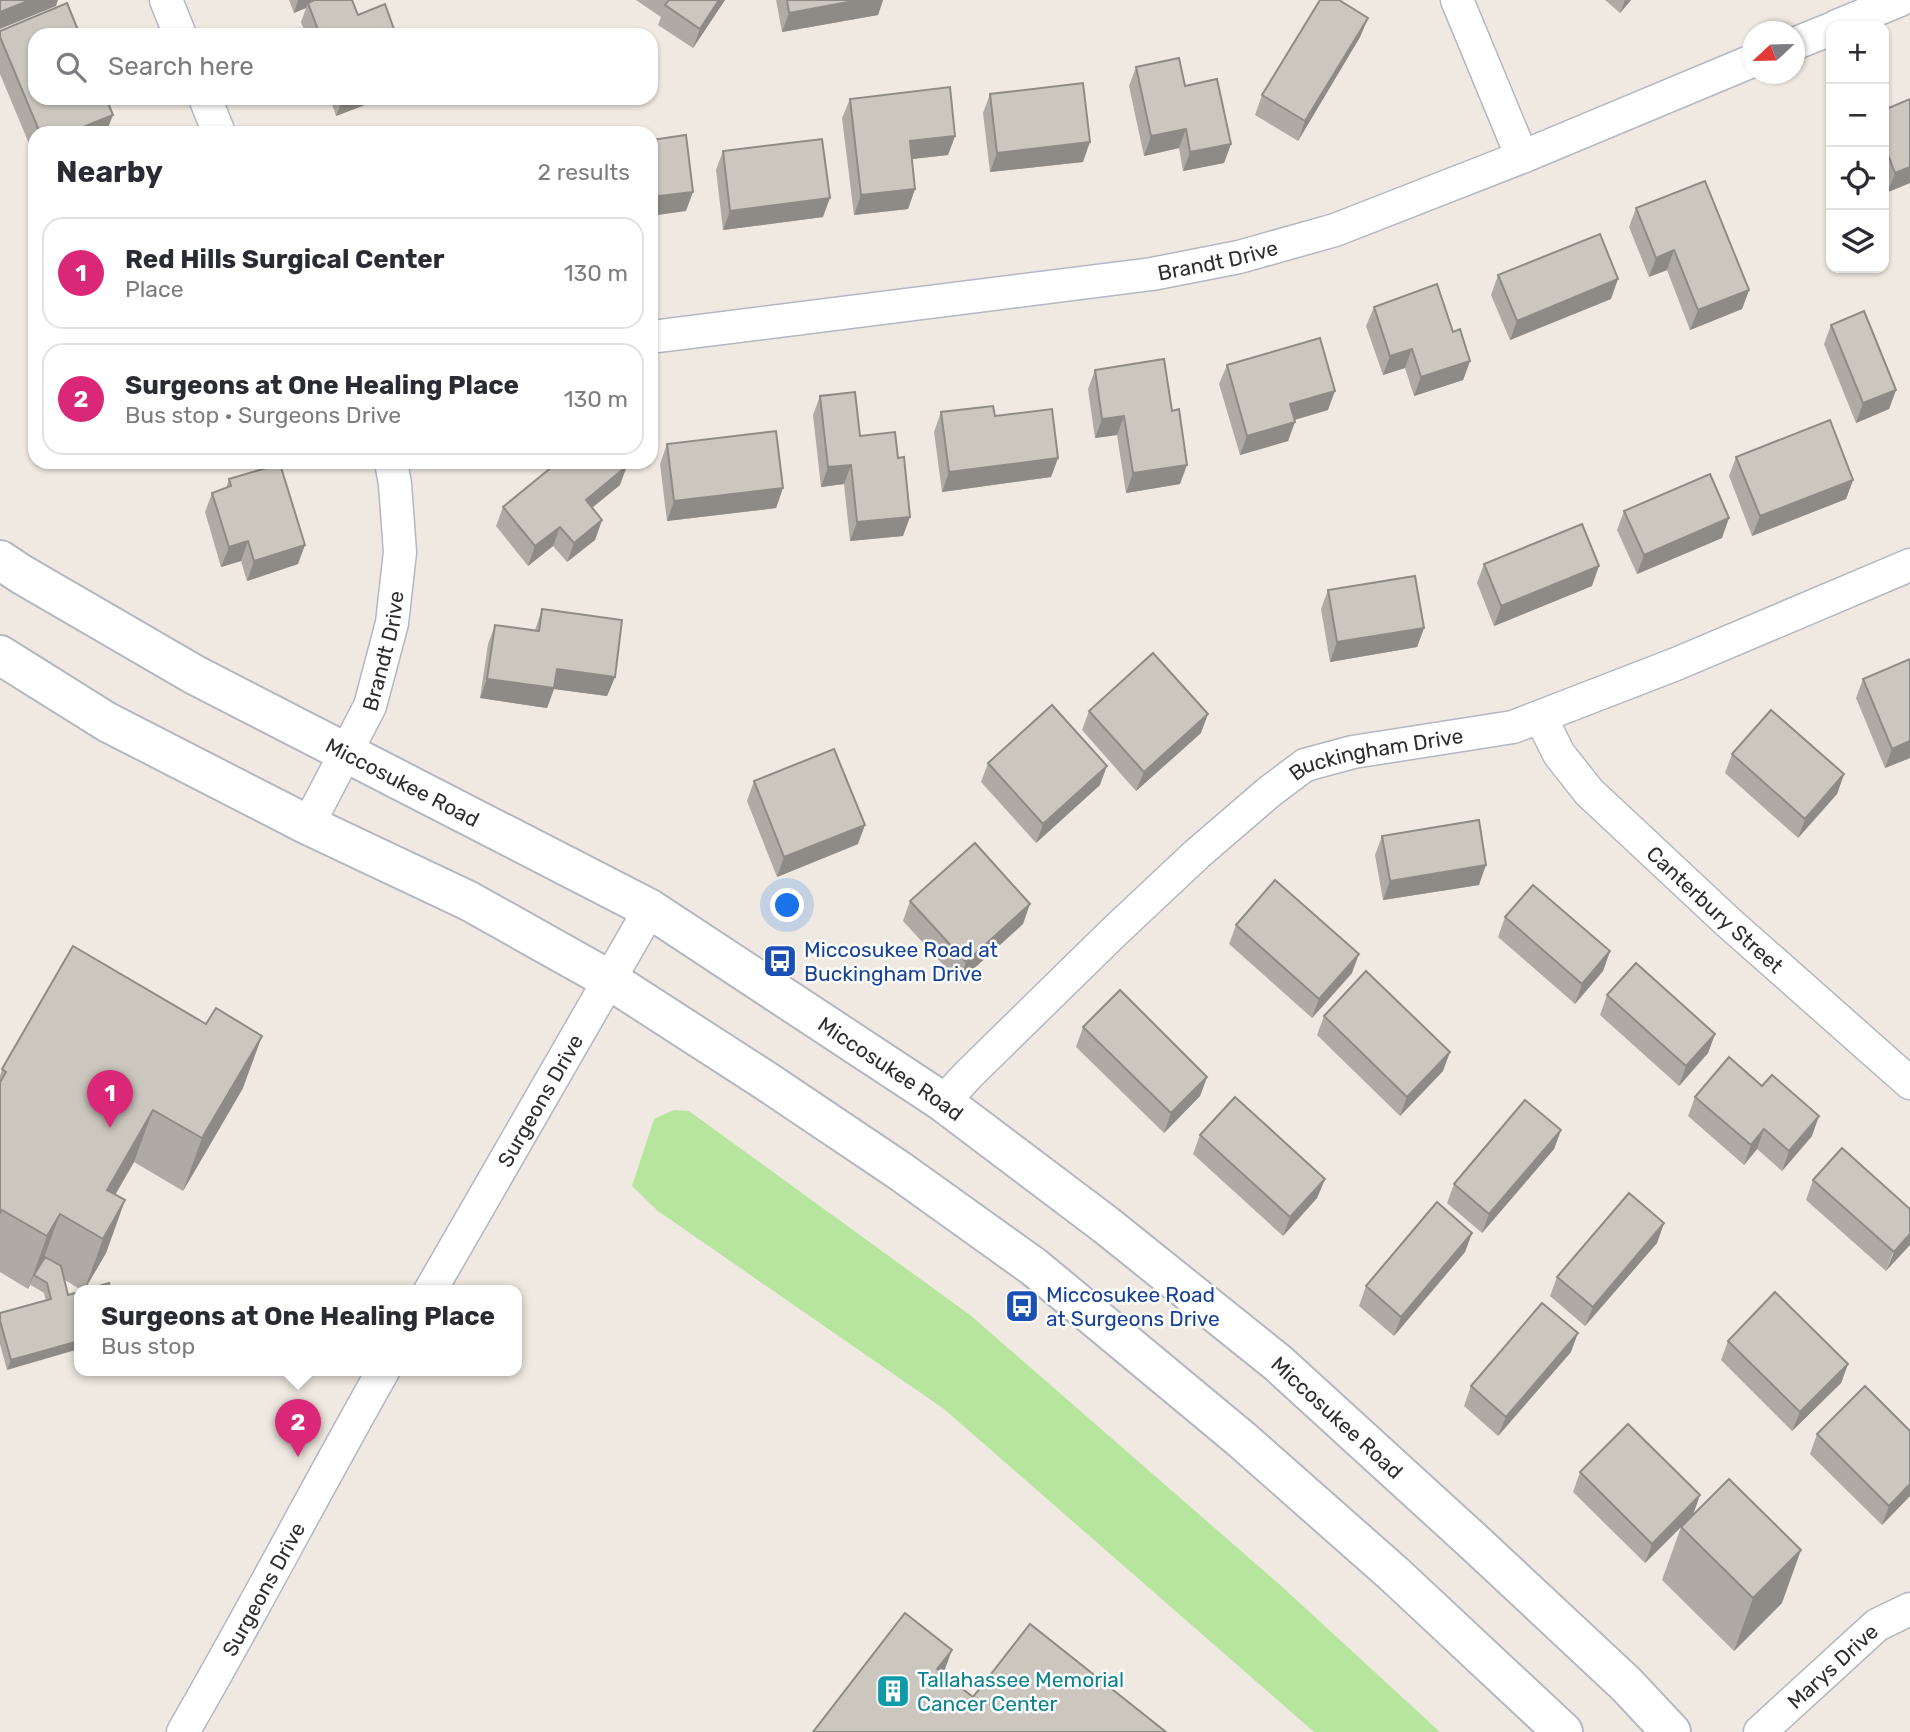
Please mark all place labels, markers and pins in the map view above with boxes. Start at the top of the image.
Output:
place label: Miccosukee Road at Buckingham Drive [804,937,998,986]
bus stop icon: Miccosukee Road at Buckingham Drive [761,942,799,980]
pin: 1 [87,1070,133,1128]
place label: Miccosukee Road at Surgeons Drive [1046,1282,1220,1331]
bus stop icon: Miccosukee Road at Surgeons Drive [1003,1287,1041,1325]
pin: 2 [275,1399,321,1457]
place label: Tallahassee Memorial Cancer Center [917,1667,1124,1716]
building icon: Tallahassee Memorial Cancer Center [874,1672,912,1710]

